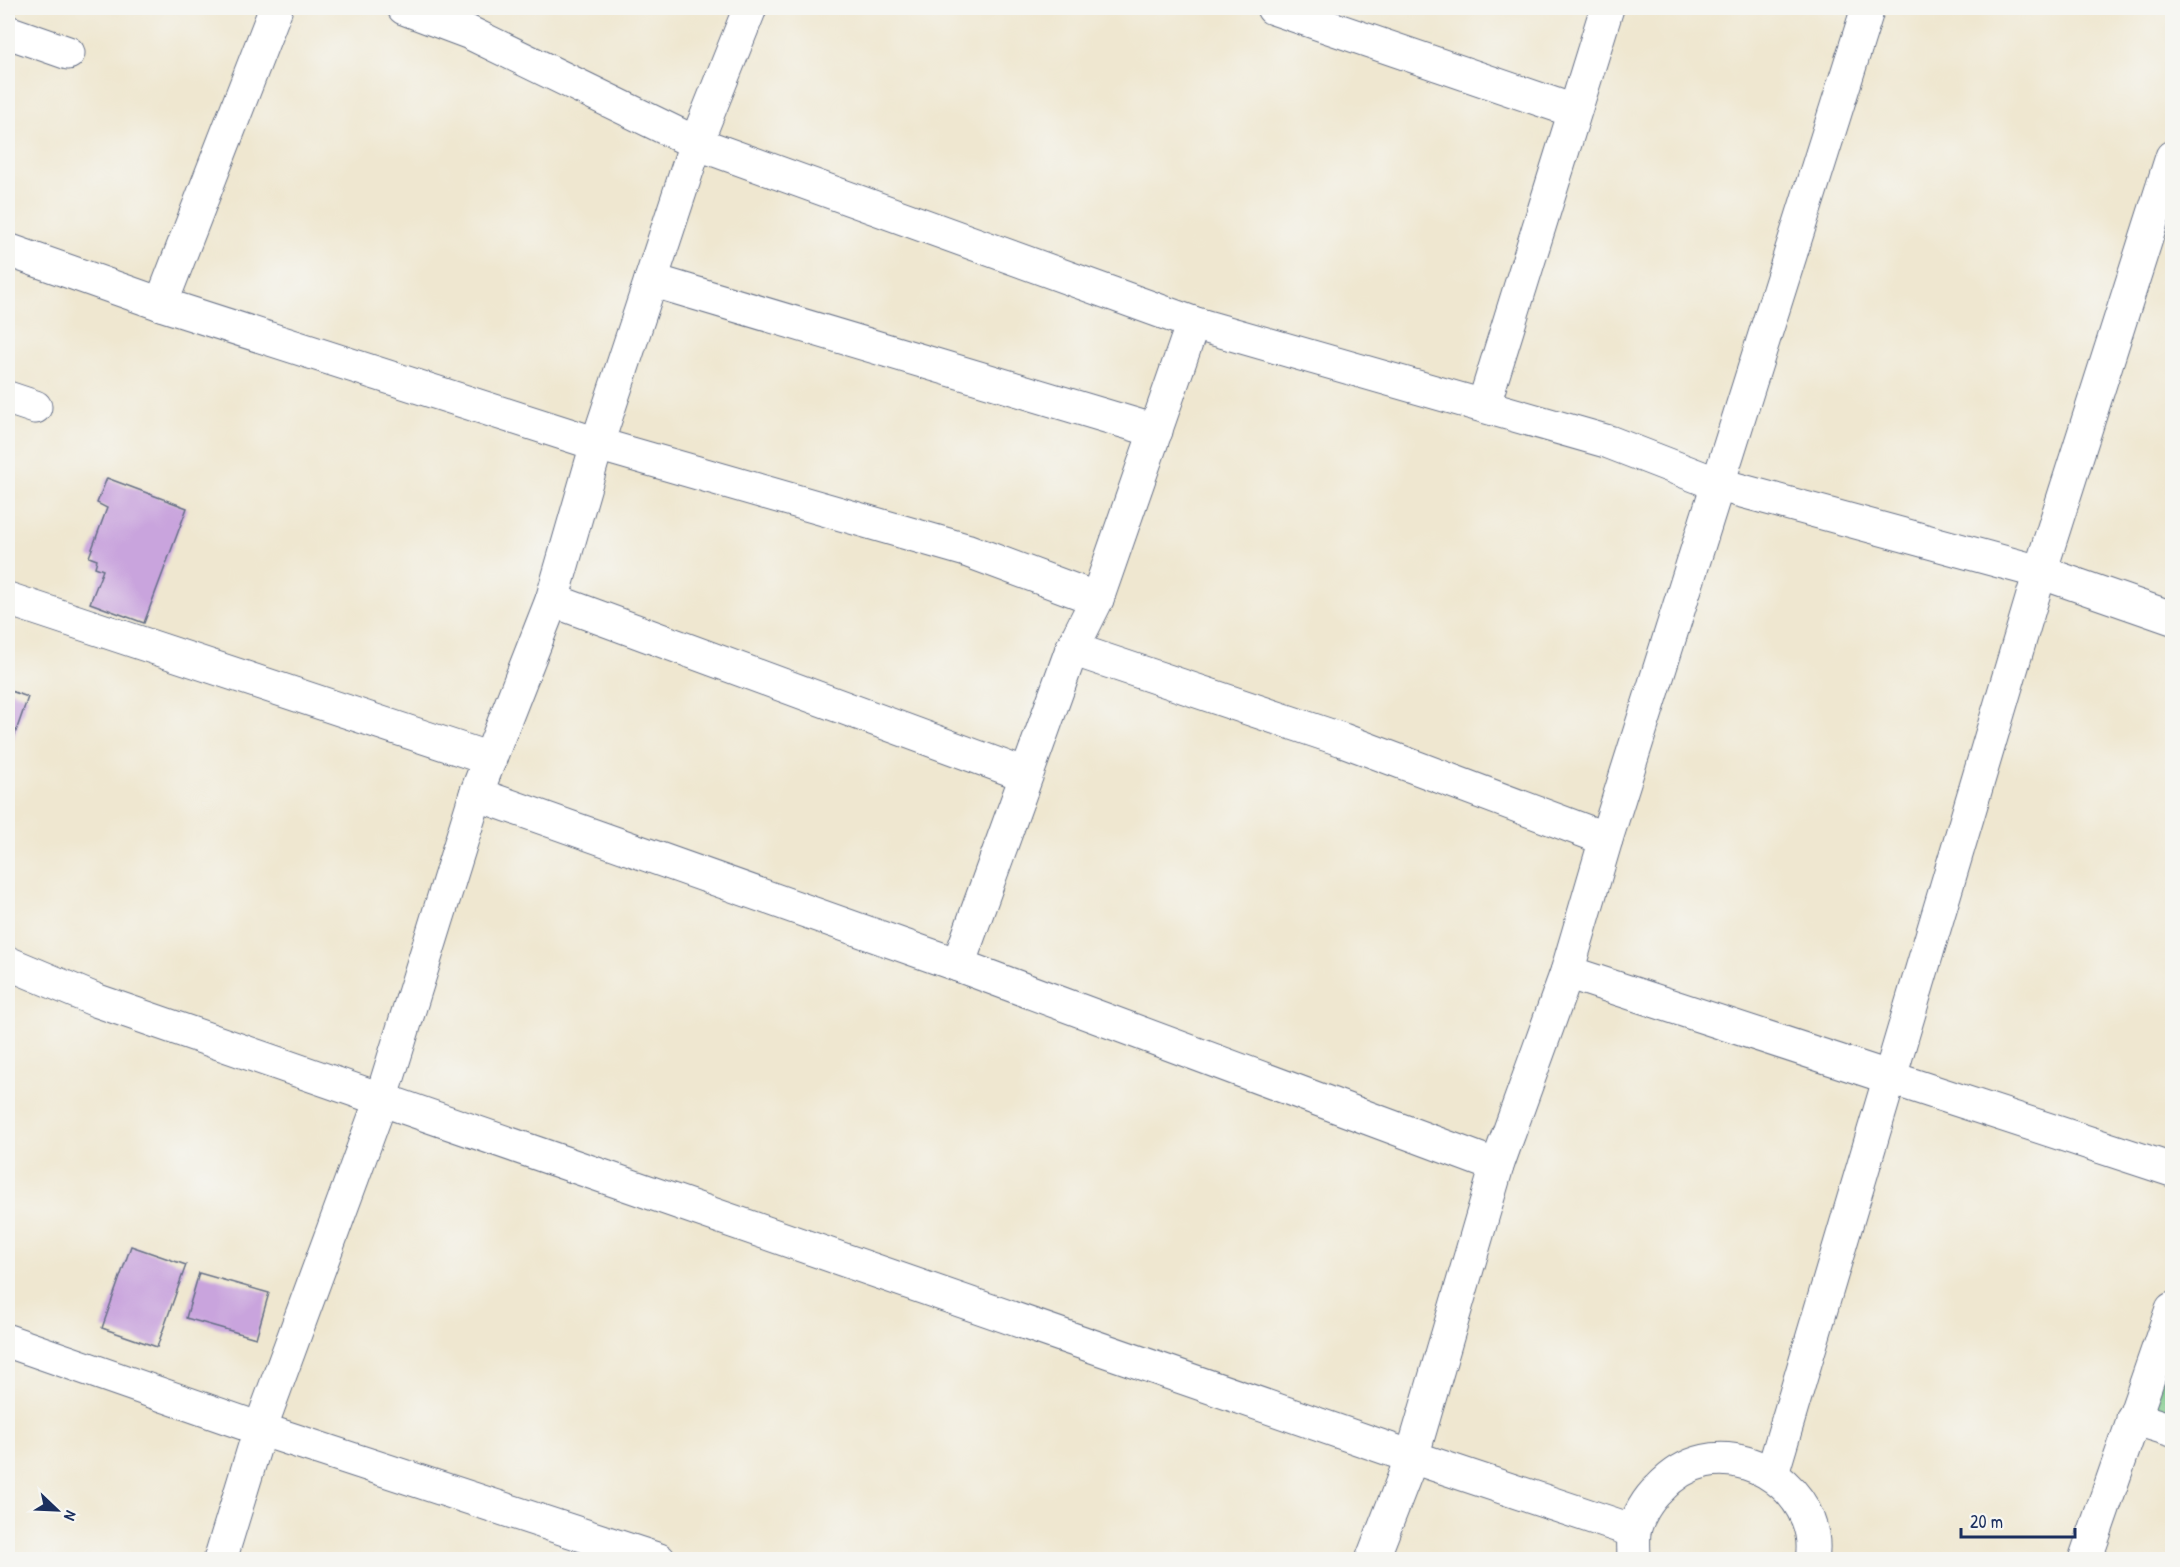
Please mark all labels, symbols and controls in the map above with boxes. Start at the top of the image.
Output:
north arrow [27,1480,87,1540]
scale bar [1961,1501,2075,1539]
text: N [59,1508,83,1525]
text: 20 m [1970,1509,2003,1534]

